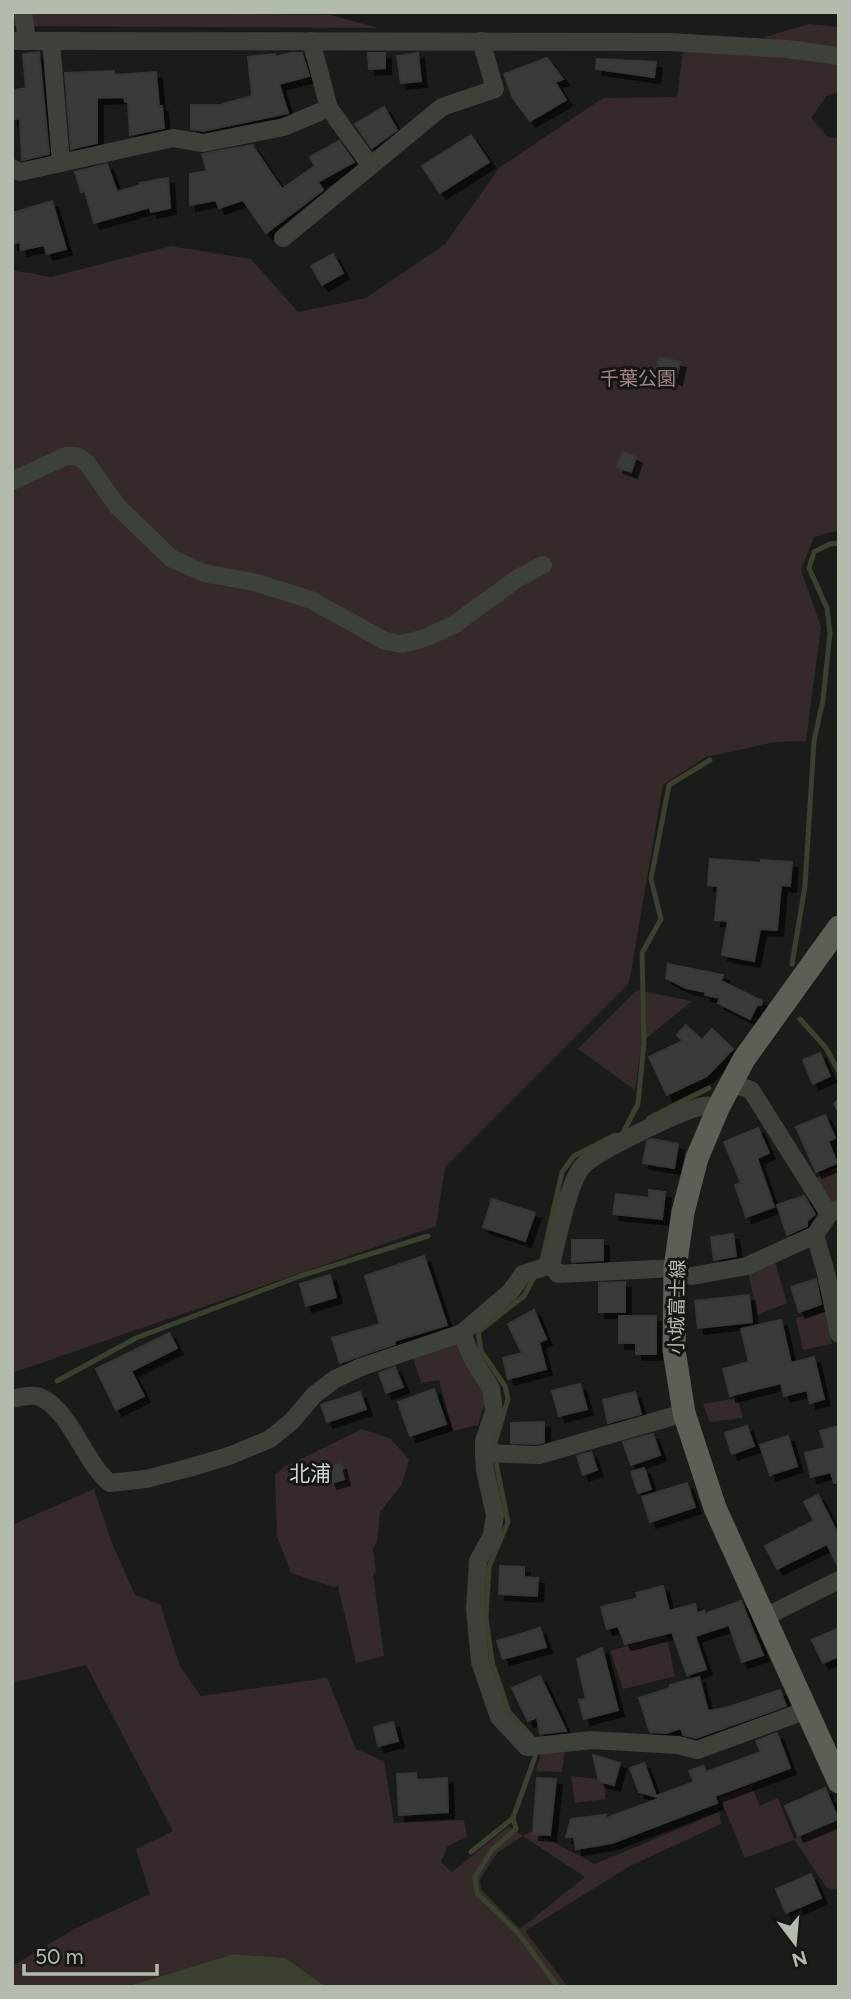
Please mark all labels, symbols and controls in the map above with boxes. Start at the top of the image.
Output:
park label: 千葉公園 [600,367,676,390]
street label: 小城富士線 [665,1259,689,1355]
district label: 北浦 [289,1461,331,1486]
north arrow [760,1908,830,1978]
scale bar [24,1932,158,1976]
text: 50 m [35,1944,84,1969]
text: N [789,1946,810,1972]

